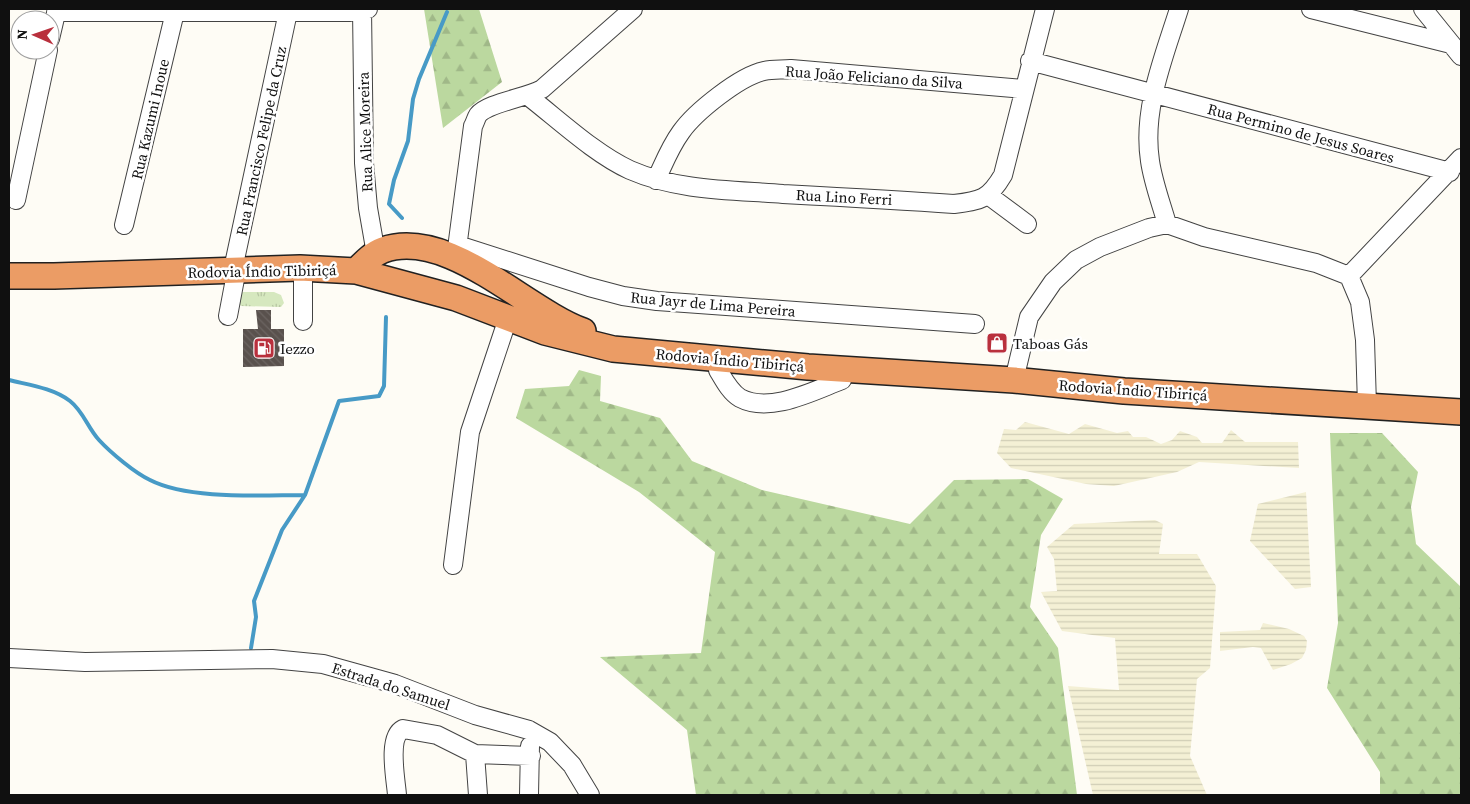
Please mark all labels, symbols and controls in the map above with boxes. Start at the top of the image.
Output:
north arrow [10,10,60,60]
text: N [12,29,32,40]
street label: Rua Francisco Felipe da Cruz [231,44,291,238]
street label: Rua Kazumi Inoue [126,56,174,181]
street label: Rua João Feliciano da Silva [784,60,964,94]
street label: Rua Alice Moreira [352,71,378,193]
street label: Rua Permino de Jesus Soares [1205,98,1397,168]
street label: Rua Lino Ferri [795,184,893,210]
street label: Rodovia Índio Tibiriçá [187,259,337,283]
street label: Rua Jayr de Lima Pereira [630,286,797,322]
shop icon: Taboas Gás [985,331,1009,355]
place label: Taboas Gás [1013,333,1088,354]
fuel station icon: Iezzo [252,336,276,360]
place label: Iezzo [280,338,315,359]
street label: Rodovia Índio Tibiriçá [655,343,806,377]
street label: Rodovia Índio Tibiriçá [1058,374,1209,406]
street label: Estrada do Samuel [329,657,453,715]

